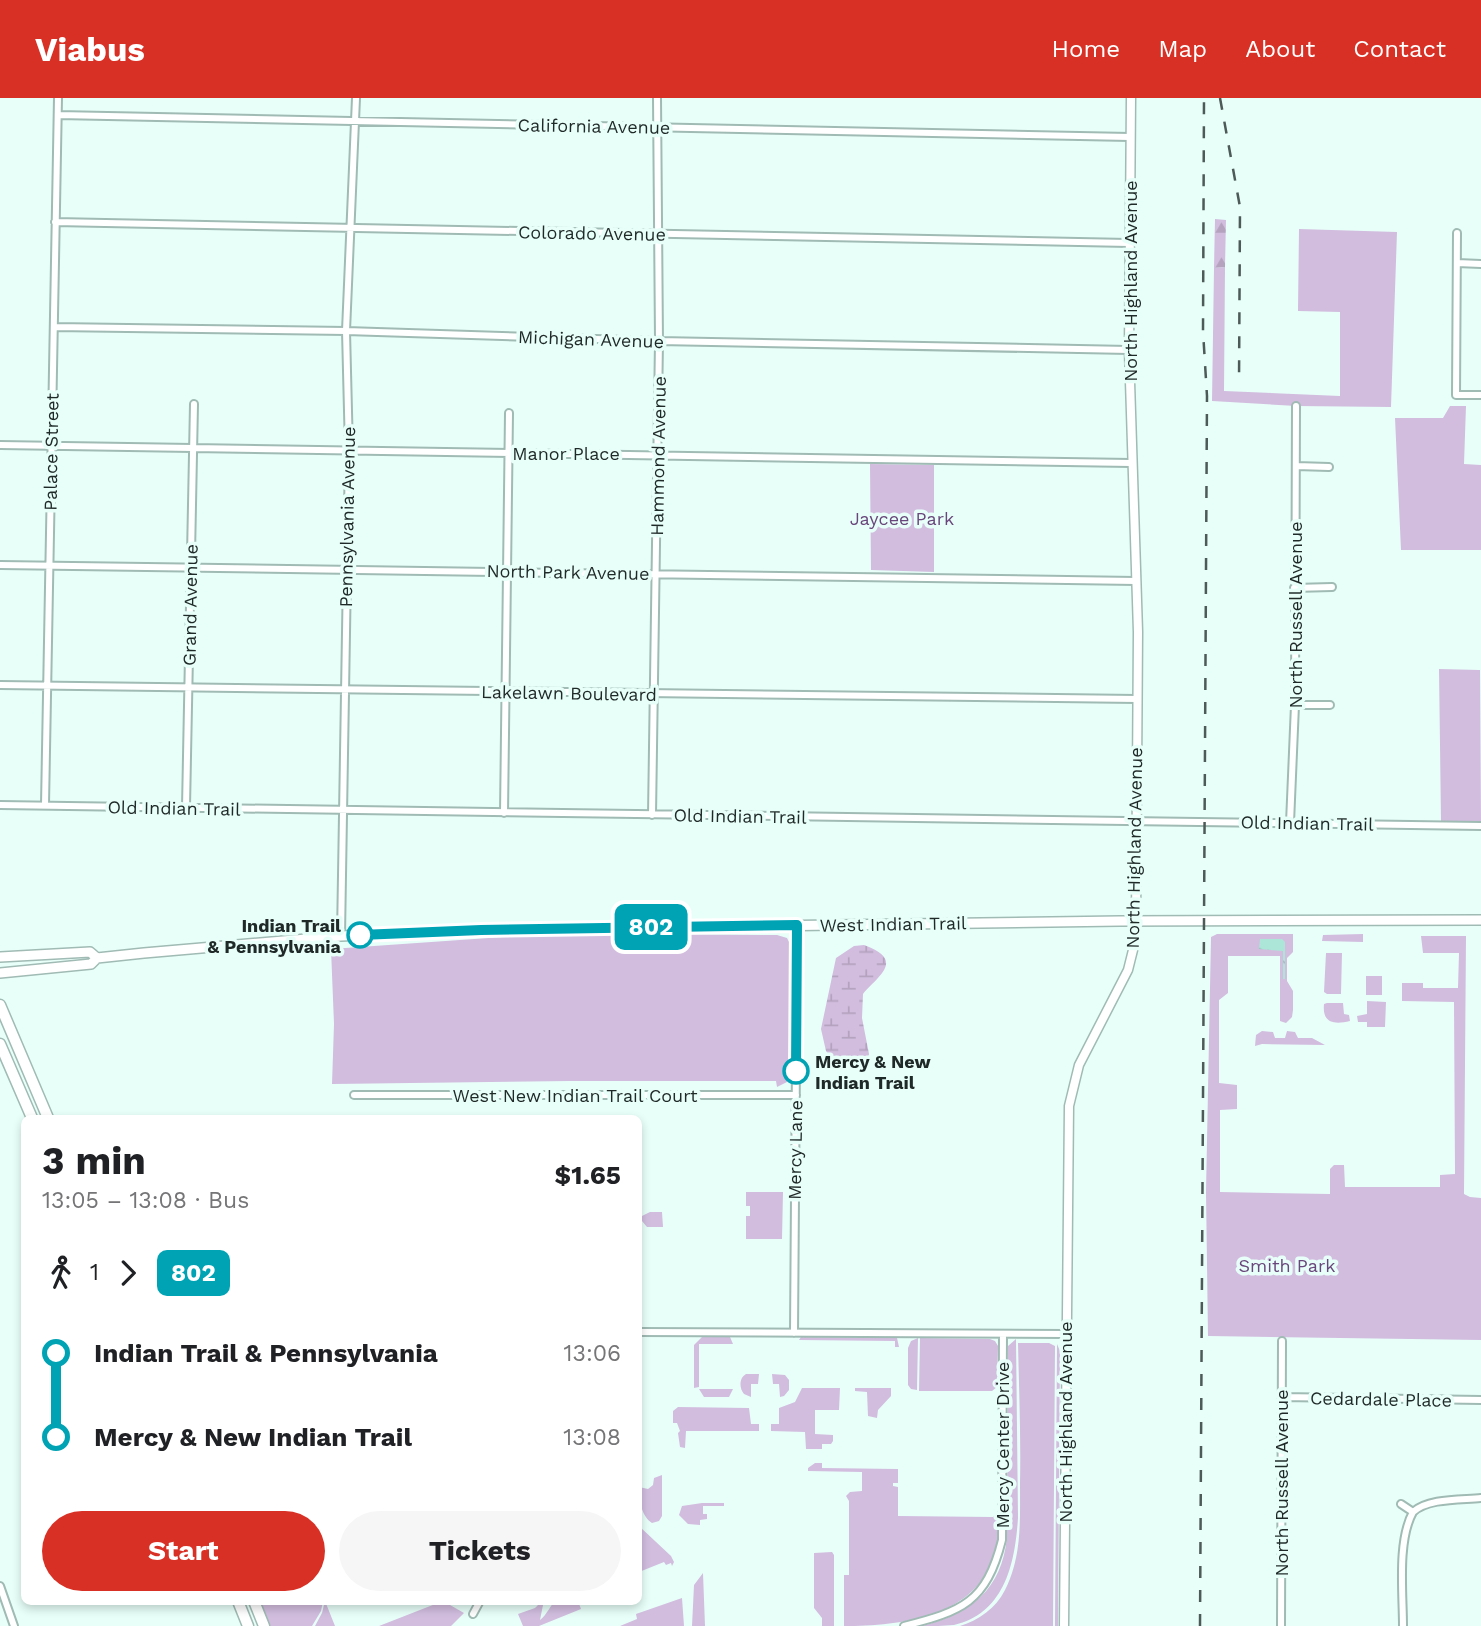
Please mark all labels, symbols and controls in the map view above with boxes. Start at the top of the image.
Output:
text: Viabus [35,30,145,69]
text: Home [1052,35,1120,63]
text: Map [1158,35,1207,63]
text: About [1245,35,1315,63]
text: Contact [1353,35,1446,63]
street label: California Avenue [518,114,670,138]
street label: North Highland Avenue [1120,180,1141,382]
street label: Colorado Avenue [518,221,666,245]
street label: Michigan Avenue [518,326,664,352]
street label: Hammond Avenue [646,376,670,536]
street label: Palace Street [39,393,63,511]
street label: Pennsylvania Avenue [335,426,359,608]
street label: Manor Place [512,443,620,464]
park label: Jaycee Park [850,508,954,529]
street label: North Russell Avenue [1285,521,1306,709]
street label: Grand Avenue [178,544,202,666]
street label: North Park Avenue [486,560,650,584]
street label: Lakelawn Boulevard [481,681,657,705]
street label: North Highland Avenue [1122,747,1146,949]
street label: Old Indian Trail [107,796,241,820]
street label: Old Indian Trail [673,804,807,828]
street label: Old Indian Trail [1240,811,1374,835]
line badge: 802 [611,904,691,950]
street label: West Indian Trail [819,912,967,936]
text: 802 [629,913,673,941]
place label: Indian Trail & Pennsylvania [208,915,342,957]
marker: Indian Trail & Pennsylvania [347,922,373,948]
place label: Mercy & New Indian Trail [815,1051,932,1093]
marker: Mercy & New Indian Trail [783,1058,809,1084]
street label: West New Indian Trail Court [452,1085,698,1106]
street label: Mercy Lane [784,1100,806,1200]
text: 3 min [42,1139,146,1183]
text: $1.65 [555,1160,621,1190]
text: 13:05 – 13:08 · Bus [42,1187,249,1214]
icon: walk [42,1254,80,1292]
icon: forward [109,1254,147,1292]
park label: Smith Park [1239,1255,1335,1276]
text: 1 [90,1259,99,1286]
text: 802 [171,1259,216,1287]
street label: North Highland Avenue [1055,1321,1076,1523]
text: Indian Trail & Pennsylvania [94,1338,438,1368]
text: 13:06 [564,1340,621,1367]
street label: Mercy Center Drive [992,1362,1013,1528]
street label: Cedardale Place [1310,1387,1452,1411]
street label: North Russell Avenue [1271,1389,1292,1577]
text: Mercy & New Indian Trail [94,1422,412,1452]
text: 13:08 [563,1424,621,1451]
button: Start [42,1511,325,1591]
button: Tickets [339,1511,621,1591]

